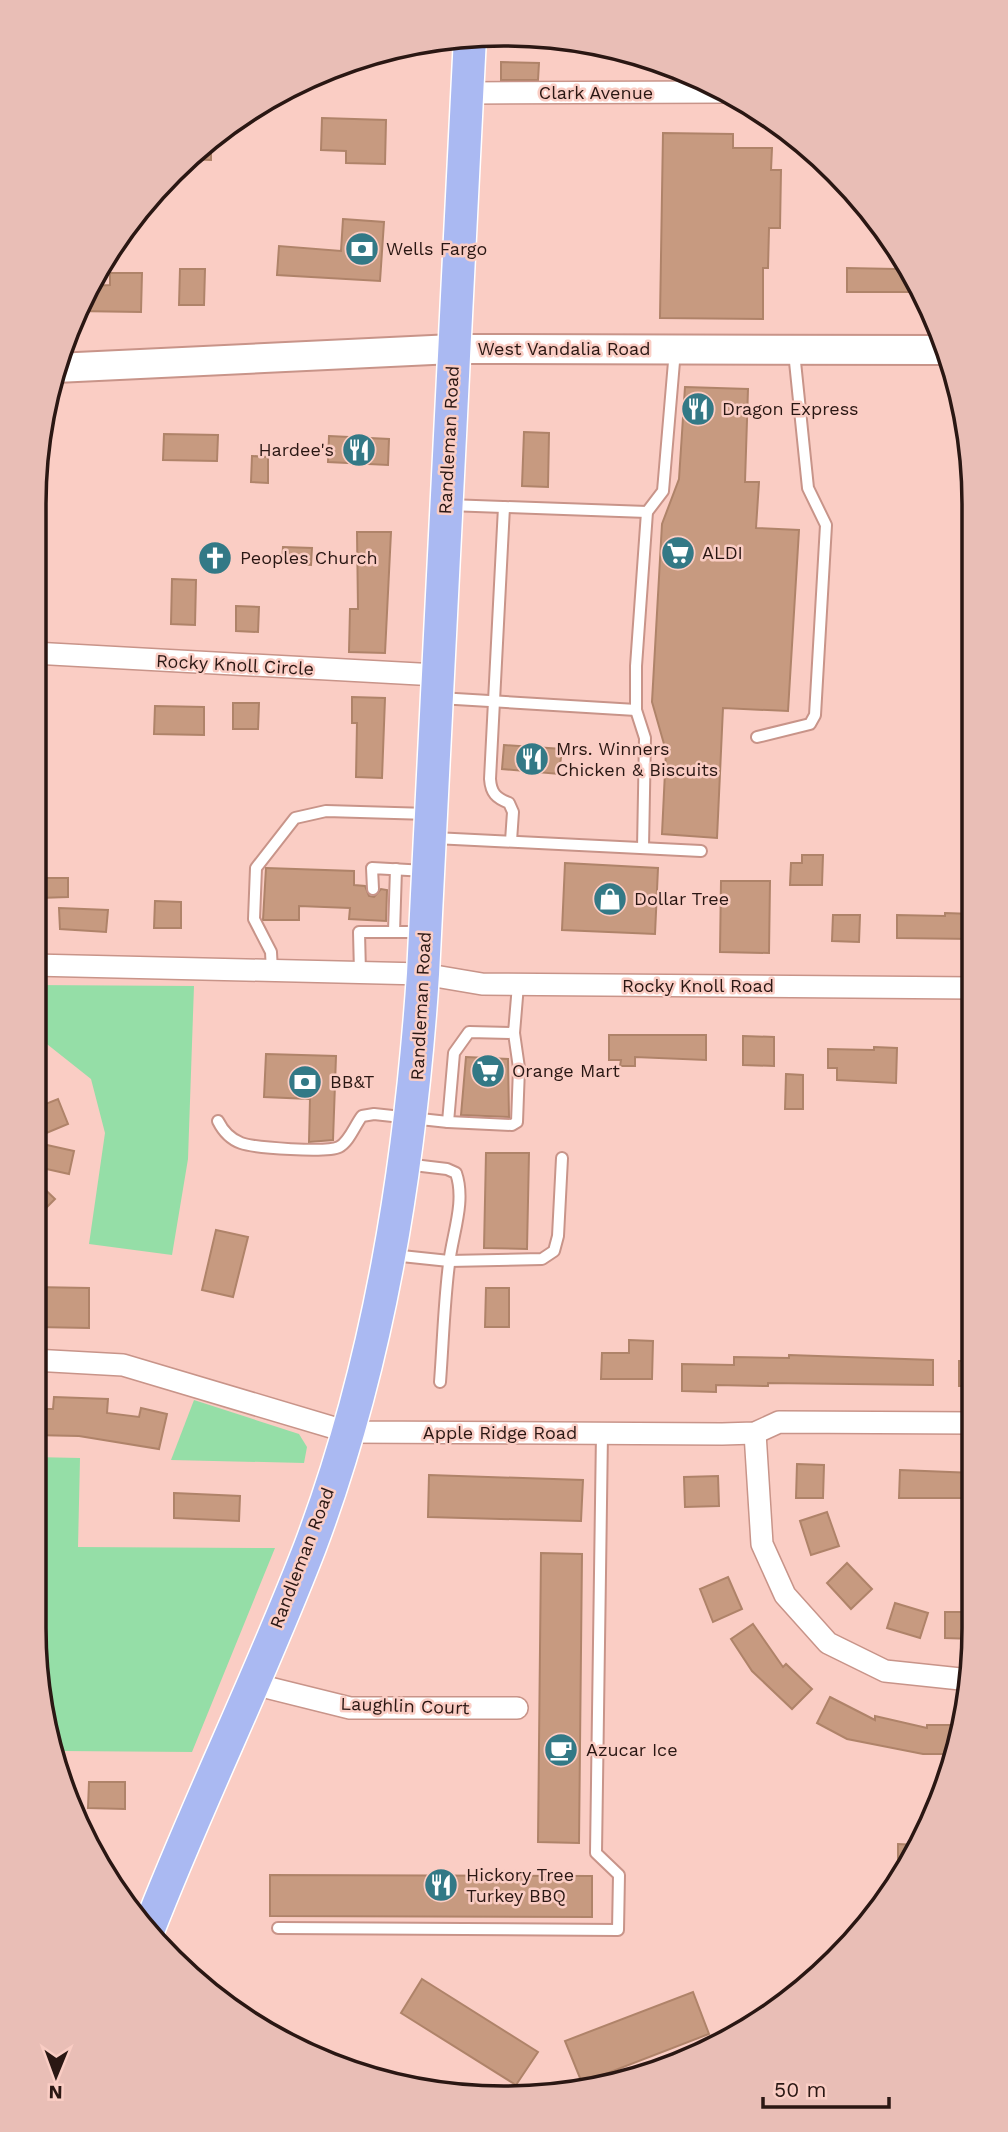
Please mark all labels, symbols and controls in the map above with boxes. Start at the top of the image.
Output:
street label: Clark Avenue [539,82,653,103]
bank icon: Wells Fargo [343,230,381,268]
place label: Wells Fargo [386,238,487,259]
street label: West Vandalia Road [477,338,651,359]
street label: Randleman Road [434,365,463,515]
restaurant icon: Dragon Express [679,390,717,428]
place label: Dragon Express [722,398,859,419]
restaurant icon: Hardee's [340,431,378,469]
place label: Hardee's [258,439,334,460]
supermarket icon: ALDI [659,534,697,572]
church icon: Peoples Church [196,539,234,577]
place label: ALDI [702,542,743,563]
place label: Peoples Church [240,547,378,568]
street label: Rocky Knoll Circle [155,650,315,679]
place label: Mrs. Winners Chicken & Biscuits [556,738,718,780]
restaurant icon: Mrs. Winners Chicken & Biscuits [513,740,551,778]
shop icon: Dollar Tree [591,880,629,918]
place label: Dollar Tree [634,888,729,909]
street label: Randleman Road [406,931,435,1081]
street label: Rocky Knoll Road [622,975,774,996]
supermarket icon: Orange Mart [469,1052,507,1090]
place label: Orange Mart [512,1060,620,1081]
bank icon: BB&T [286,1063,324,1101]
place label: BB&T [330,1071,375,1092]
street label: Apple Ridge Road [423,1422,577,1443]
street label: Randleman Road [265,1484,338,1631]
street label: Laughlin Court [340,1693,470,1718]
cafe icon: Azucar Ice [542,1731,580,1769]
place label: Azucar Ice [586,1739,678,1760]
place label: Hickory Tree Turkey BBQ [466,1864,574,1906]
restaurant icon: Hickory Tree Turkey BBQ [422,1866,460,1904]
north arrow [21,2041,91,2111]
scale bar [763,2066,889,2110]
text: 50 m [774,2077,826,2102]
text: N [48,2081,63,2104]

